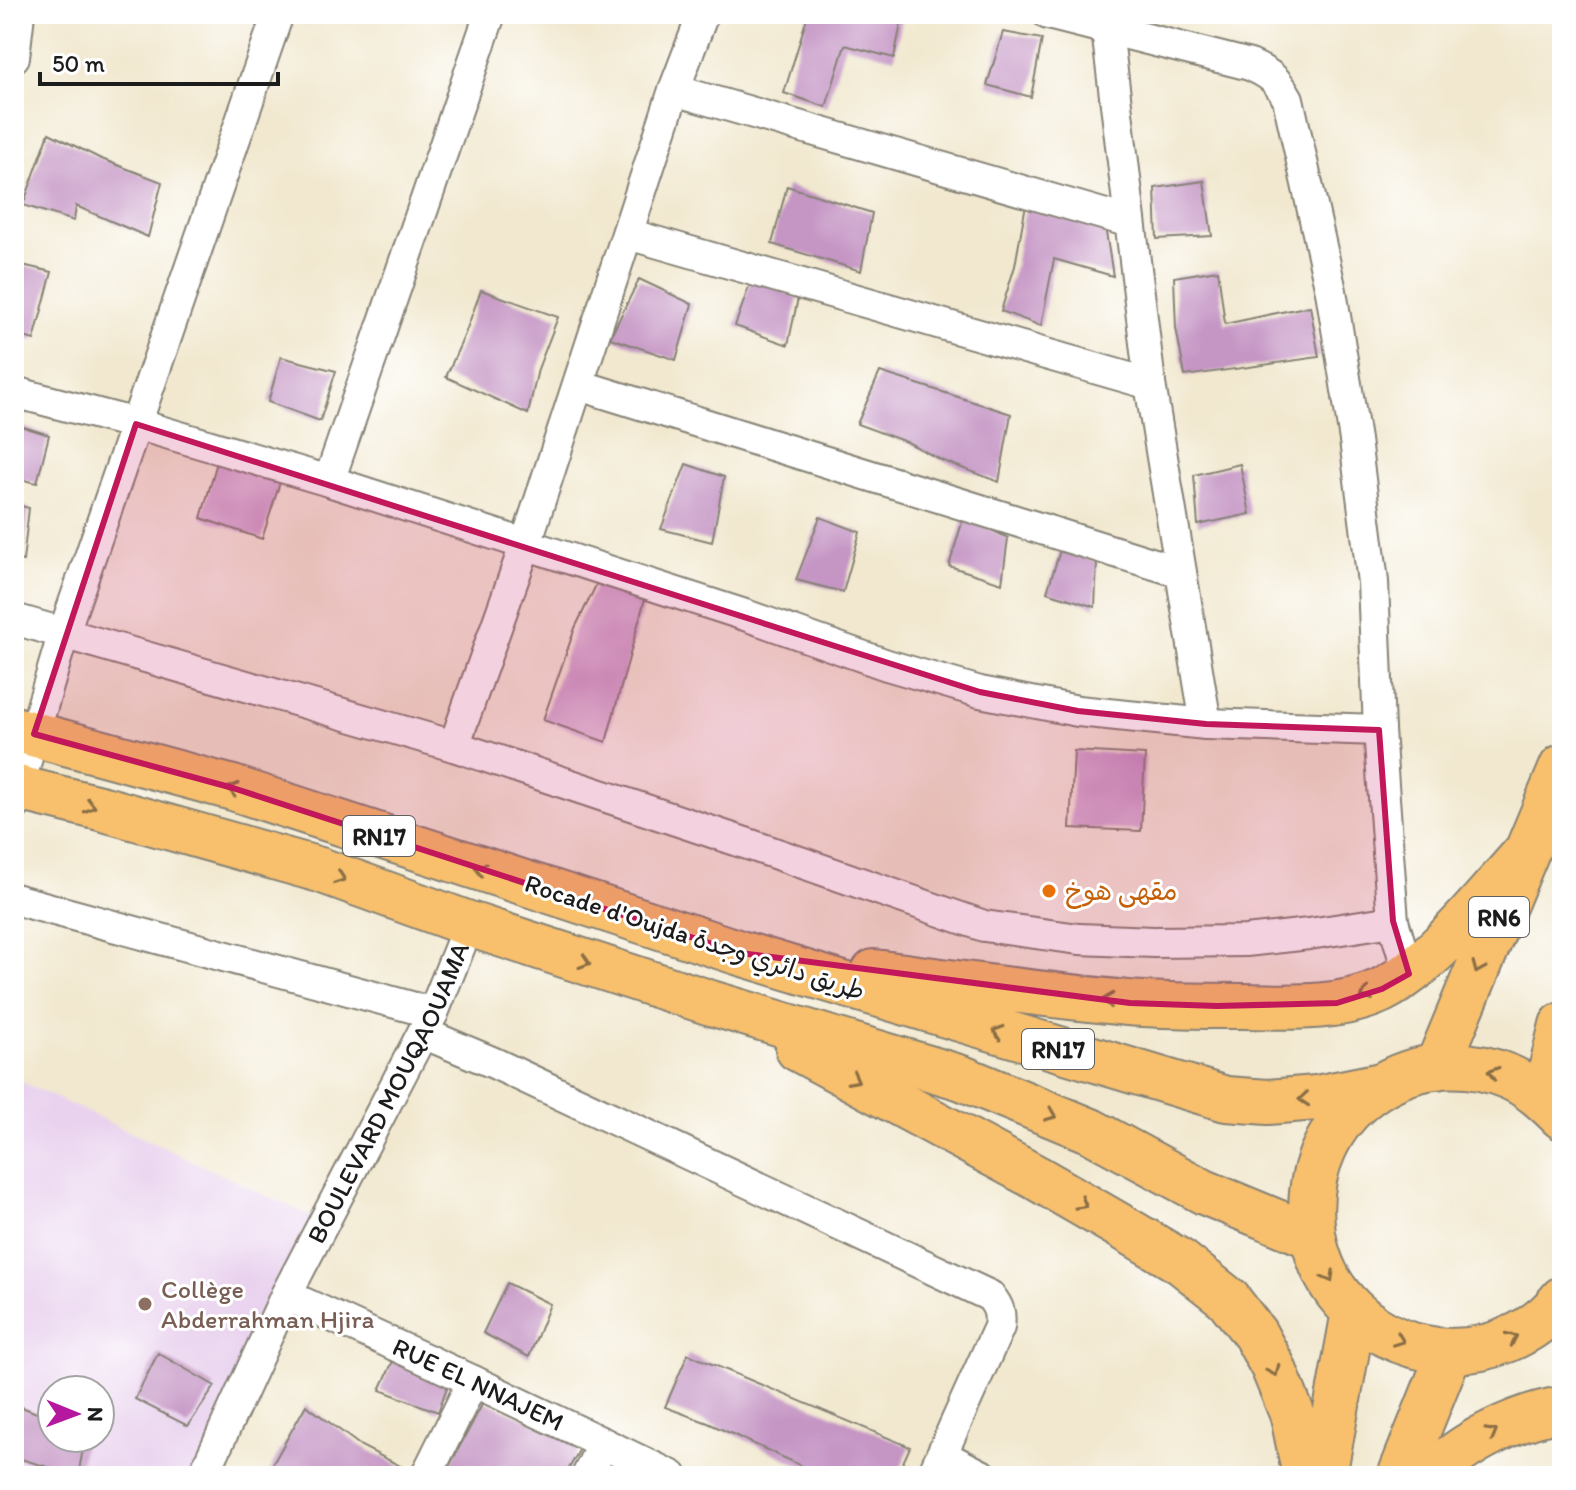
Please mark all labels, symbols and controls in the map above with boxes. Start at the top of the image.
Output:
scale bar [40,36,278,86]
text: 50 m [52,49,105,78]
one-way arrow [226,782,240,798]
one-way arrow [82,796,96,813]
road number: RN17 [343,816,415,856]
one-way arrow [474,862,488,878]
street label: Rocade d'Oujda طريق دائري وجدة [520,867,869,1010]
one-way arrow [332,868,346,884]
place label: مقهى هوخ [1065,875,1177,909]
marker: مقهى هوخ [1040,882,1058,900]
road number: RN6 [1469,897,1529,937]
street label: BOULEVARD MOUQAOUAMA [300,937,476,1249]
one-way arrow [578,953,592,969]
one-way arrow [1471,960,1488,974]
one-way arrow [1360,986,1374,1002]
one-way arrow [1101,992,1114,1009]
one-way arrow [992,1025,1005,1041]
road number: RN17 [1022,1029,1094,1069]
one-way arrow [1487,1066,1501,1082]
one-way arrow [846,1069,860,1084]
one-way arrow [1297,1090,1310,1107]
one-way arrow [1043,1105,1057,1122]
one-way arrow [1073,1194,1088,1210]
one-way arrow [1319,1269,1334,1283]
place label: Collège Abderrahman Hjira [161,1273,375,1335]
marker: Collège Abderrahman Hjira [136,1295,154,1313]
street label: RUE EL NNAJEM [388,1330,569,1438]
one-way arrow [1391,1330,1405,1346]
one-way arrow [1503,1331,1518,1347]
one-way arrow [1264,1362,1280,1377]
north arrow [36,1374,116,1454]
text: N [82,1407,109,1422]
one-way arrow [1483,1427,1498,1443]

